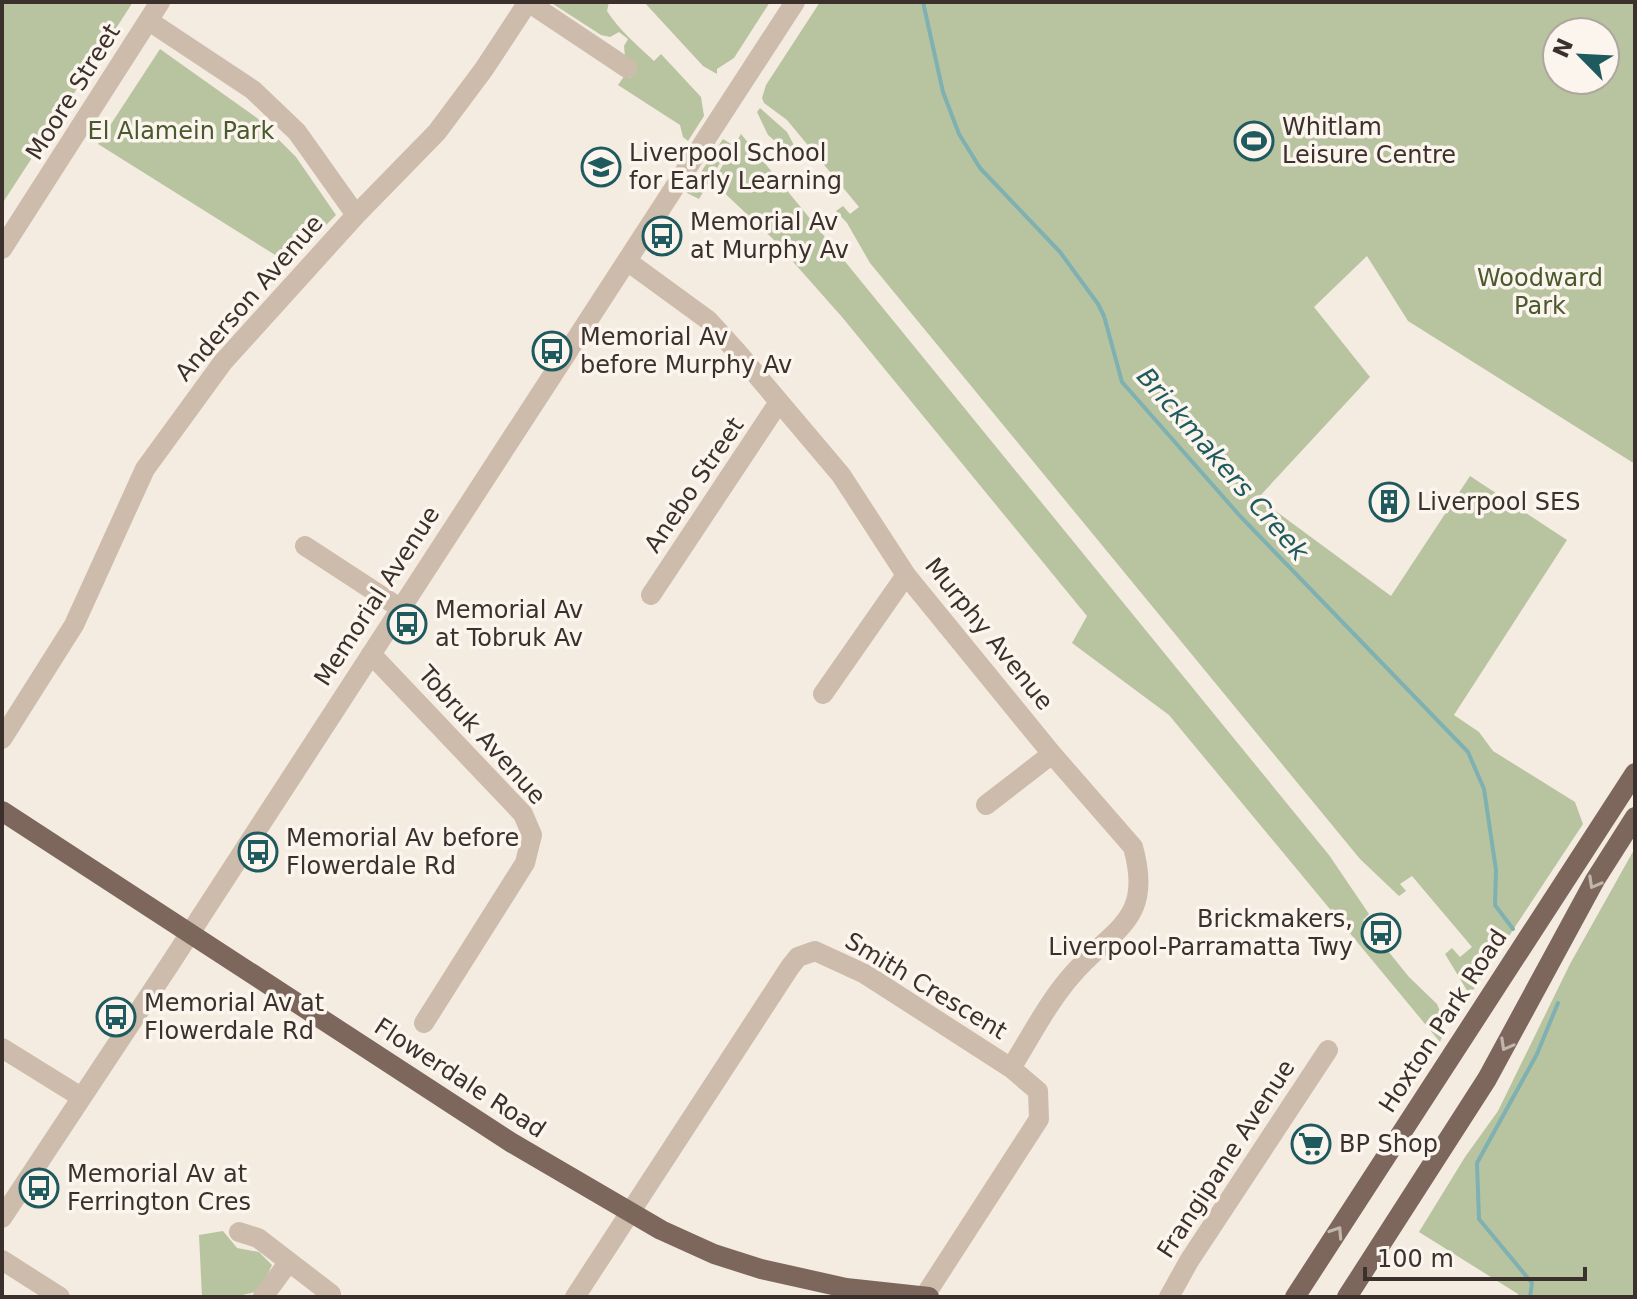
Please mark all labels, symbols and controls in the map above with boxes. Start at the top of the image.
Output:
north arrow [1541,16,1621,96]
street label: Moore Street [20,19,126,165]
text: N [1548,35,1578,62]
place label: Whitlam Leisure Centre [1282,113,1456,169]
park label: El Alamein Park [88,117,274,145]
sports icon: Whitlam Leisure Centre [1233,120,1275,162]
place label: Liverpool School for Early Learning [629,139,842,195]
school or university icon: Liverpool School for Early Learning [580,146,622,188]
place label: Memorial Av at Murphy Av [690,208,849,264]
street label: Anderson Avenue [169,209,329,387]
bus stop icon: Memorial Av at Murphy Av [641,215,683,257]
park label: Woodward Park [1477,264,1603,320]
place label: Memorial Av before Murphy Av [580,323,792,379]
bus stop icon: Memorial Av before Murphy Av [531,330,573,372]
water label: Brickmakers Creek [1131,361,1316,567]
street label: Anebo Street [639,412,749,558]
building icon: Liverpool SES [1368,481,1410,523]
place label: Liverpool SES [1417,488,1580,516]
street label: Memorial Avenue [309,501,445,691]
street label: Murphy Avenue [919,552,1059,716]
place label: Memorial Av at Tobruk Av [435,596,583,652]
bus stop icon: Memorial Av at Tobruk Av [386,603,428,645]
street label: Tobruk Avenue [412,659,551,810]
place label: Memorial Av before Flowerdale Rd [286,824,519,880]
bus stop icon: Memorial Av before Flowerdale Rd [237,831,279,873]
one-way arrow [1588,874,1604,889]
place label: Brickmakers, Liverpool-Parramatta Twy [1048,905,1353,961]
bus stop icon: Brickmakers, Liverpool-Parramatta Twy [1360,912,1402,954]
street label: Hoxton Park Road [1373,924,1513,1118]
street label: Smith Crescent [840,927,1012,1045]
place label: Memorial Av at Flowerdale Rd [144,989,324,1045]
bus stop icon: Memorial Av at Flowerdale Rd [95,996,137,1038]
street label: Flowerdale Road [369,1012,551,1144]
one-way arrow [1500,1037,1516,1051]
street label: Frangipane Avenue [1151,1055,1301,1263]
supermarket icon: BP Shop [1290,1123,1332,1165]
place label: BP Shop [1339,1130,1438,1158]
place label: Memorial Av at Ferrington Cres [67,1160,251,1216]
bus stop icon: Memorial Av at Ferrington Cres [18,1167,60,1209]
one-way arrow [1327,1226,1342,1240]
scale bar [1365,1231,1585,1281]
text: 100 m [1377,1245,1454,1273]

